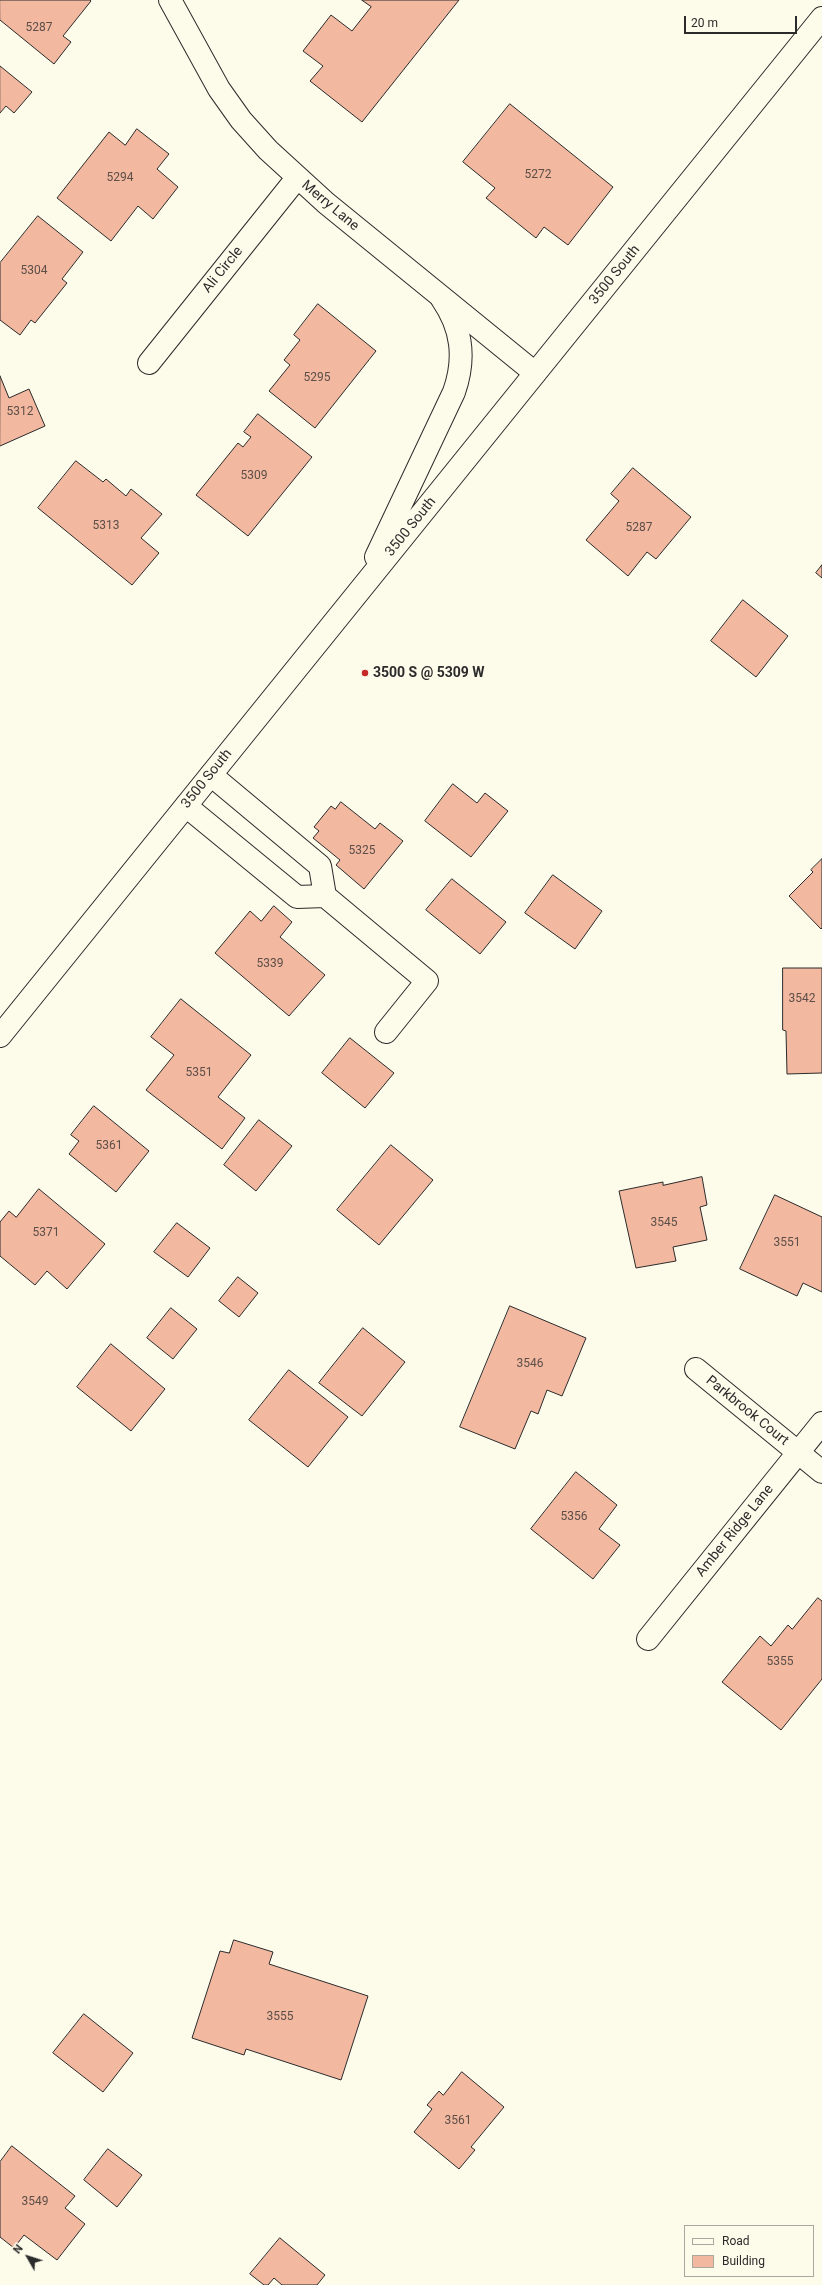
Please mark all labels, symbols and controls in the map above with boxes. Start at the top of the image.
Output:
scale bar [686,8,799,34]
text: 20 m [691,16,718,30]
house number: 5287 [26,21,52,35]
house number: 5272 [525,168,551,182]
house number: 5294 [107,171,133,185]
street label: Merry Lane [298,177,362,235]
street label: 3500 South [586,242,644,308]
street label: Ali Circle [199,243,247,297]
house number: 5304 [21,264,47,278]
house number: 5295 [304,371,330,385]
house number: 5312 [7,405,33,419]
house number: 5309 [241,469,267,483]
street label: 3500 South [382,494,440,560]
house number: 5313 [93,519,119,533]
house number: 5287 [626,521,652,535]
place label: 3500 S @ 5309 W [373,665,485,681]
marker: 3500 S @ 5309 W [360,668,370,678]
street label: 3500 South [178,746,236,812]
house number: 5325 [349,844,375,858]
house number: 5339 [257,957,283,971]
house number: 3542 [789,992,815,1006]
house number: 5351 [186,1066,212,1080]
house number: 5361 [96,1139,122,1153]
house number: 3545 [651,1216,677,1230]
house number: 5371 [33,1226,59,1240]
house number: 3551 [774,1236,800,1250]
house number: 3546 [517,1357,543,1371]
street label: Parkbrook Court [702,1372,792,1450]
street label: Amber Ridge Lane [693,1481,777,1581]
house number: 5356 [561,1510,587,1524]
house number: 5355 [767,1655,793,1669]
house number: 3555 [267,2010,293,2024]
house number: 3561 [445,2114,471,2128]
house number: 3549 [22,2195,48,2209]
legend [684,2225,814,2277]
text: Road [722,2234,750,2248]
north arrow [8,2237,48,2277]
text: N [11,2242,26,2256]
text: Building [722,2254,765,2268]

